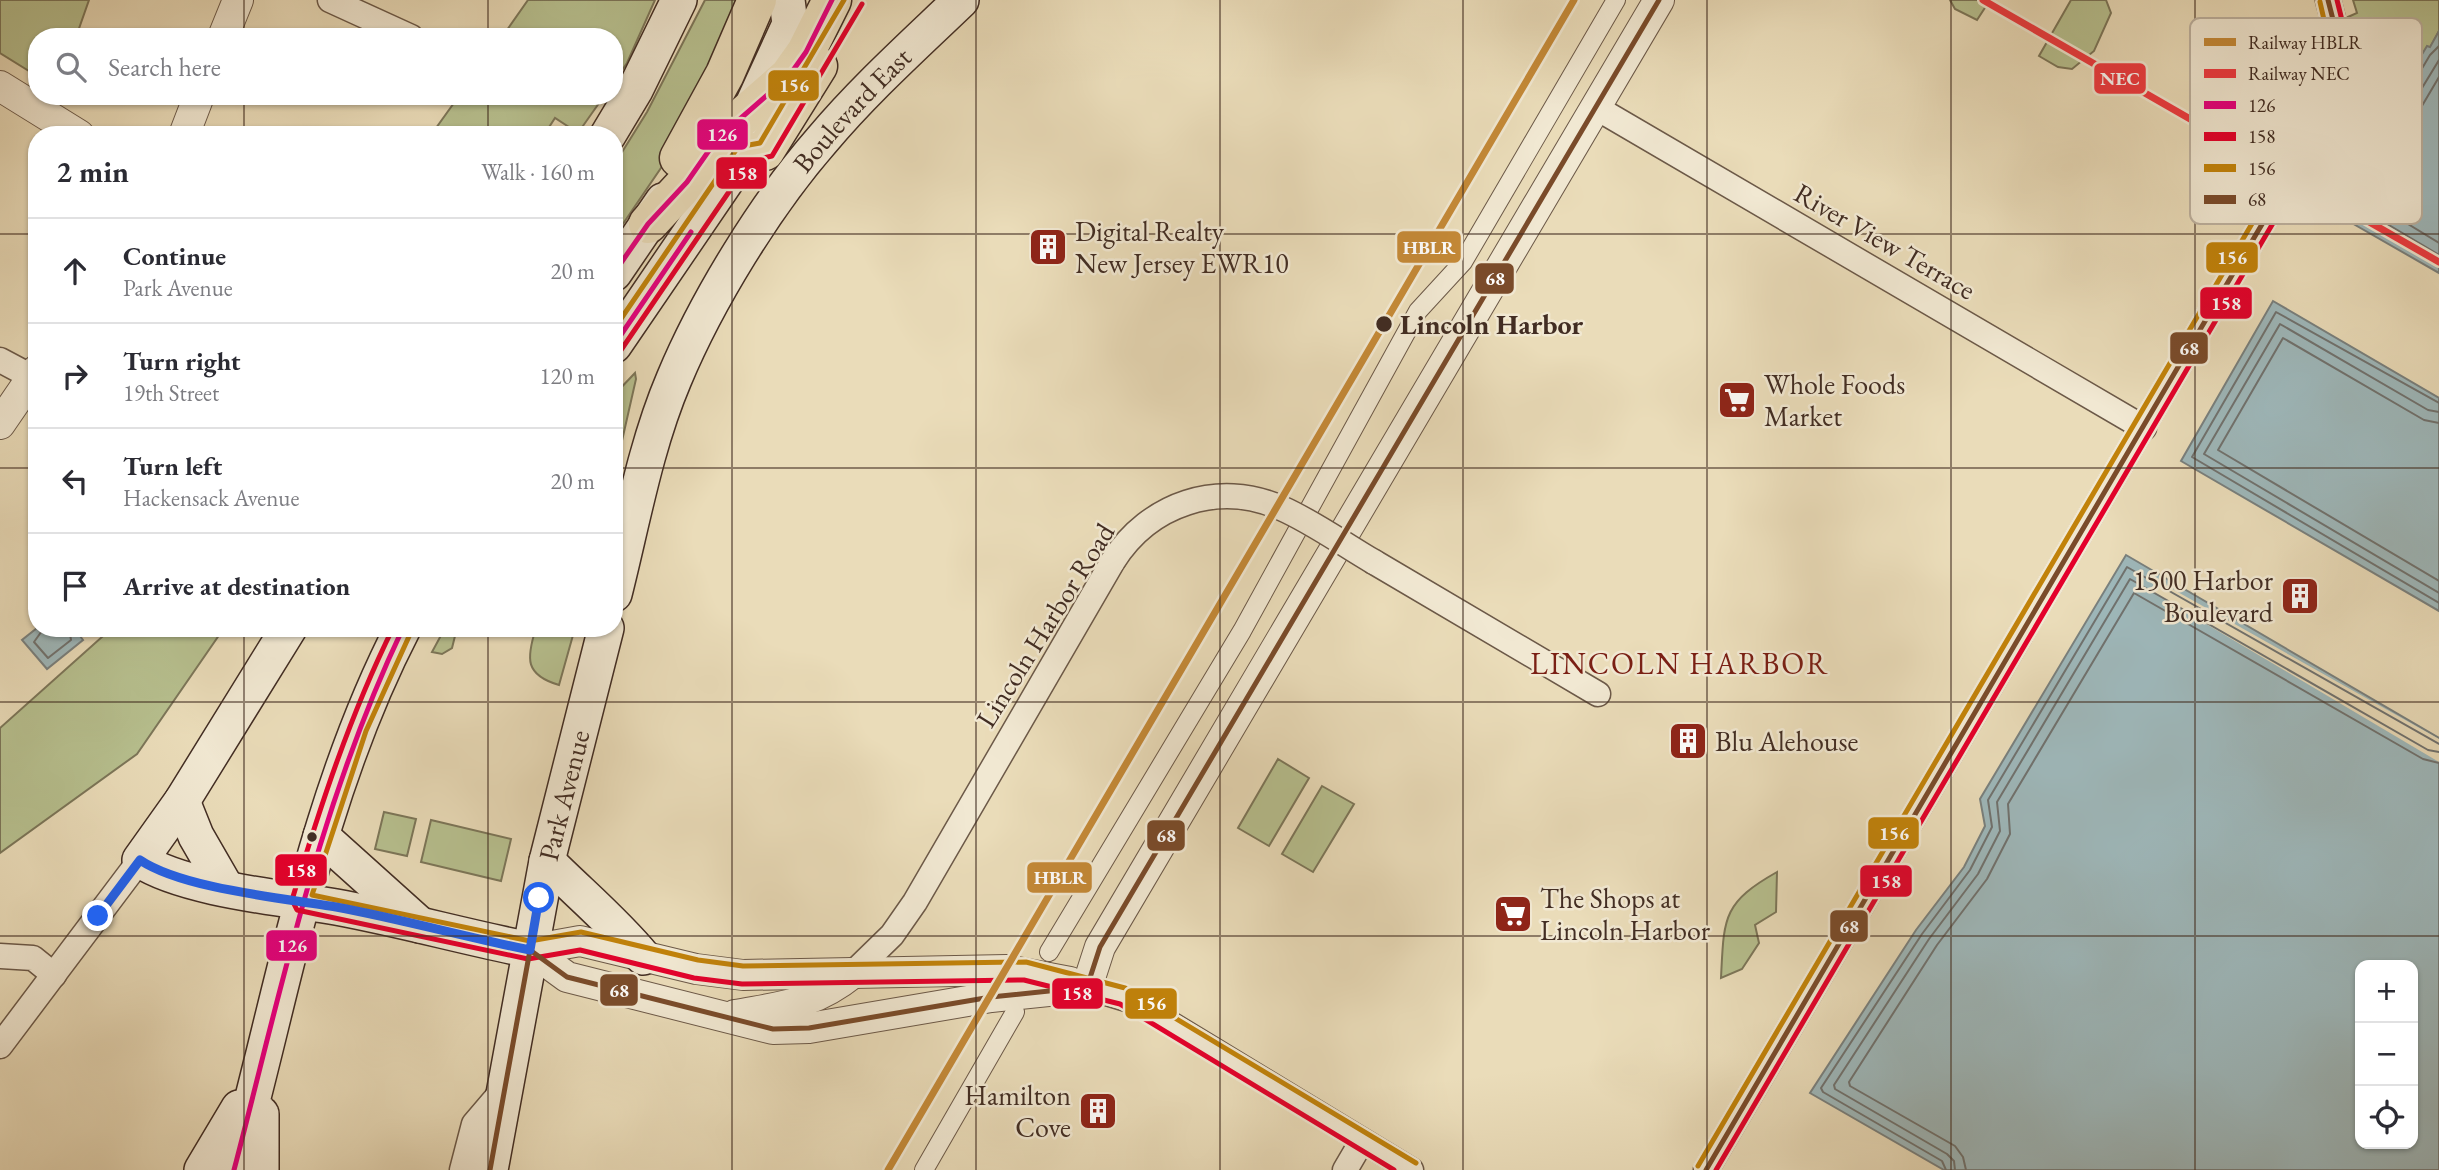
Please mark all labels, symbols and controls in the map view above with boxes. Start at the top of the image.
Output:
legend [2190,18,2422,224]
search box [28,28,623,105]
text: Railway HBLR [2248,30,2362,55]
street label: Boulevard East [784,39,919,180]
icon: search [52,48,90,86]
text: Search here [108,50,221,84]
text: Railway NEC [2248,61,2350,86]
line badge: NEC [2093,62,2147,95]
text: NEC [2100,66,2140,91]
line badge: 156 [767,69,820,102]
text: 156 [779,73,809,98]
text: 126 [2248,93,2275,118]
line badge: 126 [696,118,749,151]
text: 126 [707,122,737,147]
text: 158 [2248,124,2275,149]
text: 2 min [56,152,129,191]
line badge: 158 [715,156,768,190]
text: 156 [2248,156,2275,181]
text: Walk · 160 m [481,157,595,187]
text: 158 [727,161,757,186]
street label: River View Terrace [1788,175,1982,307]
text: 68 [2248,187,2266,212]
place label: Digital Realty New Jersey EWR10 [1075,213,1289,281]
building icon: Digital Realty New Jersey EWR10 [1027,226,1069,268]
line badge: HBLR [1396,230,1462,264]
text: HBLR [1403,235,1456,260]
text: Continue [123,239,226,273]
line badge: 156 [2205,241,2259,274]
text: 156 [2217,245,2247,270]
icon: ahead [56,252,94,290]
text: 20 m [550,256,595,286]
line badge: 68 [1474,262,1515,295]
text: 68 [1485,266,1505,291]
text: Park Avenue [123,273,233,303]
line badge: 158 [2199,286,2253,320]
text: 158 [2211,291,2241,316]
place label: Lincoln Harbor [1400,306,1584,342]
marker: Lincoln Harbor [1374,314,1394,334]
line badge: 68 [2169,331,2209,365]
text: 68 [2179,336,2199,361]
text: Turn right [123,344,241,378]
icon: right [56,357,94,395]
text: 120 m [539,361,595,391]
place label: Whole Foods Market [1764,366,1905,434]
text: 19th Street [123,378,219,408]
supermarket icon: Whole Foods Market [1716,379,1758,421]
text: Turn left [123,449,222,483]
icon: left [56,462,94,500]
text: 20 m [550,466,595,496]
text: Hackensack Avenue [123,483,299,513]
street label: Lincoln Harbor Road [968,515,1123,734]
place label: 1500 Harbor Boulevard [2133,562,2274,630]
icon: arrive [56,567,94,605]
text: Arrive at destination [123,569,350,603]
building icon: 1500 Harbor Boulevard [2279,575,2321,617]
district label: LINCOLN HARBOR [1530,644,1830,683]
building icon: Blu Alehouse [1667,720,1709,762]
place label: Blu Alehouse [1715,723,1859,759]
street label: Park Avenue [530,726,598,865]
line badge: 156 [1867,816,1920,850]
line badge: 68 [1146,819,1186,852]
text: 156 [1879,821,1909,846]
text: 68 [1156,823,1176,848]
unlabelled marker [305,830,319,844]
line badge: 158 [274,853,328,887]
text: 158 [286,858,316,883]
line badge: HBLR [1026,861,1093,894]
line badge: 158 [1859,864,1913,898]
text: HBLR [1034,865,1087,890]
text: 158 [1871,869,1901,894]
place label: The Shops at Lincoln Harbor [1540,880,1711,948]
route start [523,882,554,913]
supermarket icon: The Shops at Lincoln Harbor [1492,893,1534,935]
route end [82,900,113,931]
line badge: 68 [1829,909,1869,943]
text: 68 [1839,914,1859,939]
line badge: 126 [265,929,318,962]
text: 126 [277,933,307,958]
map controls [2355,960,2418,1149]
button: + [2355,960,2418,1023]
line badge: 68 [599,973,639,1007]
line badge: 158 [1051,977,1104,1010]
text: 68 [609,978,629,1003]
text: 158 [1062,981,1092,1006]
line badge: 156 [1124,987,1178,1020]
text: 156 [1136,991,1166,1016]
button: − [2355,1023,2418,1086]
place label: Hamilton Cove [964,1077,1071,1145]
button: locate [2355,1086,2418,1149]
building icon: Hamilton Cove [1077,1090,1119,1132]

